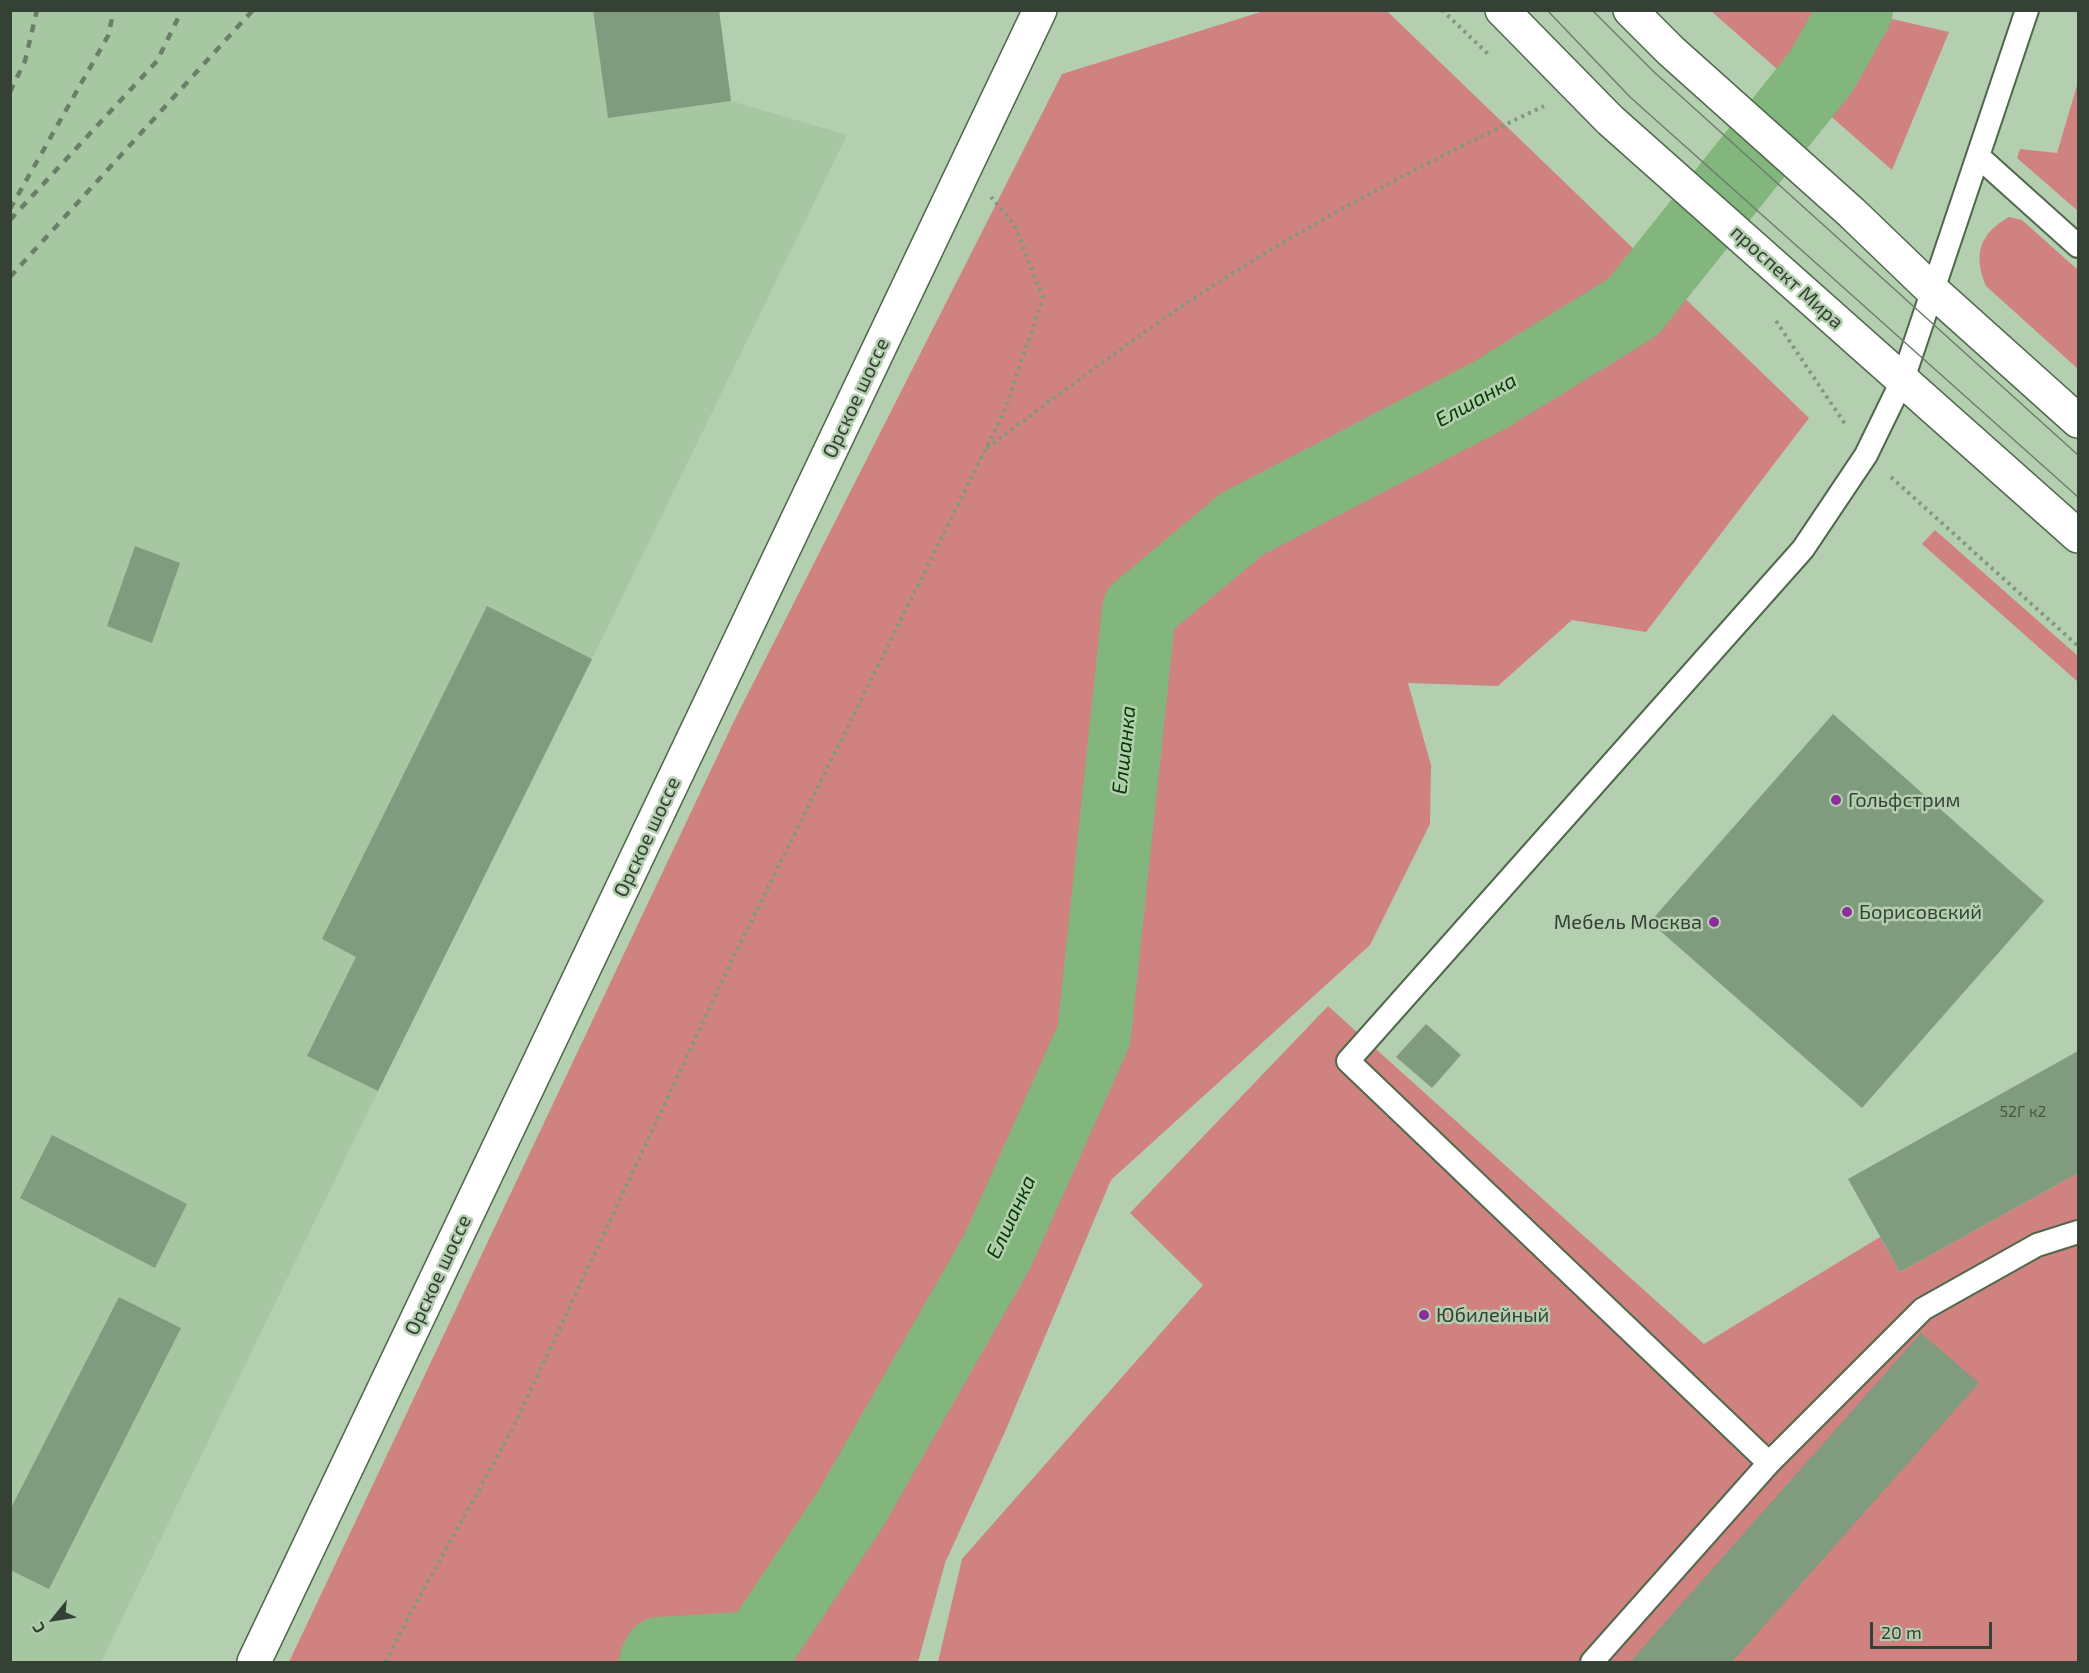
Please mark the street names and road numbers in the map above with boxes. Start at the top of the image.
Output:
street label: проспект Мира [1726,220,1848,334]
street label: Орское шоссе [818,334,894,462]
street label: Орское шоссе [609,773,685,901]
street label: Орское шоссе [400,1211,476,1339]

